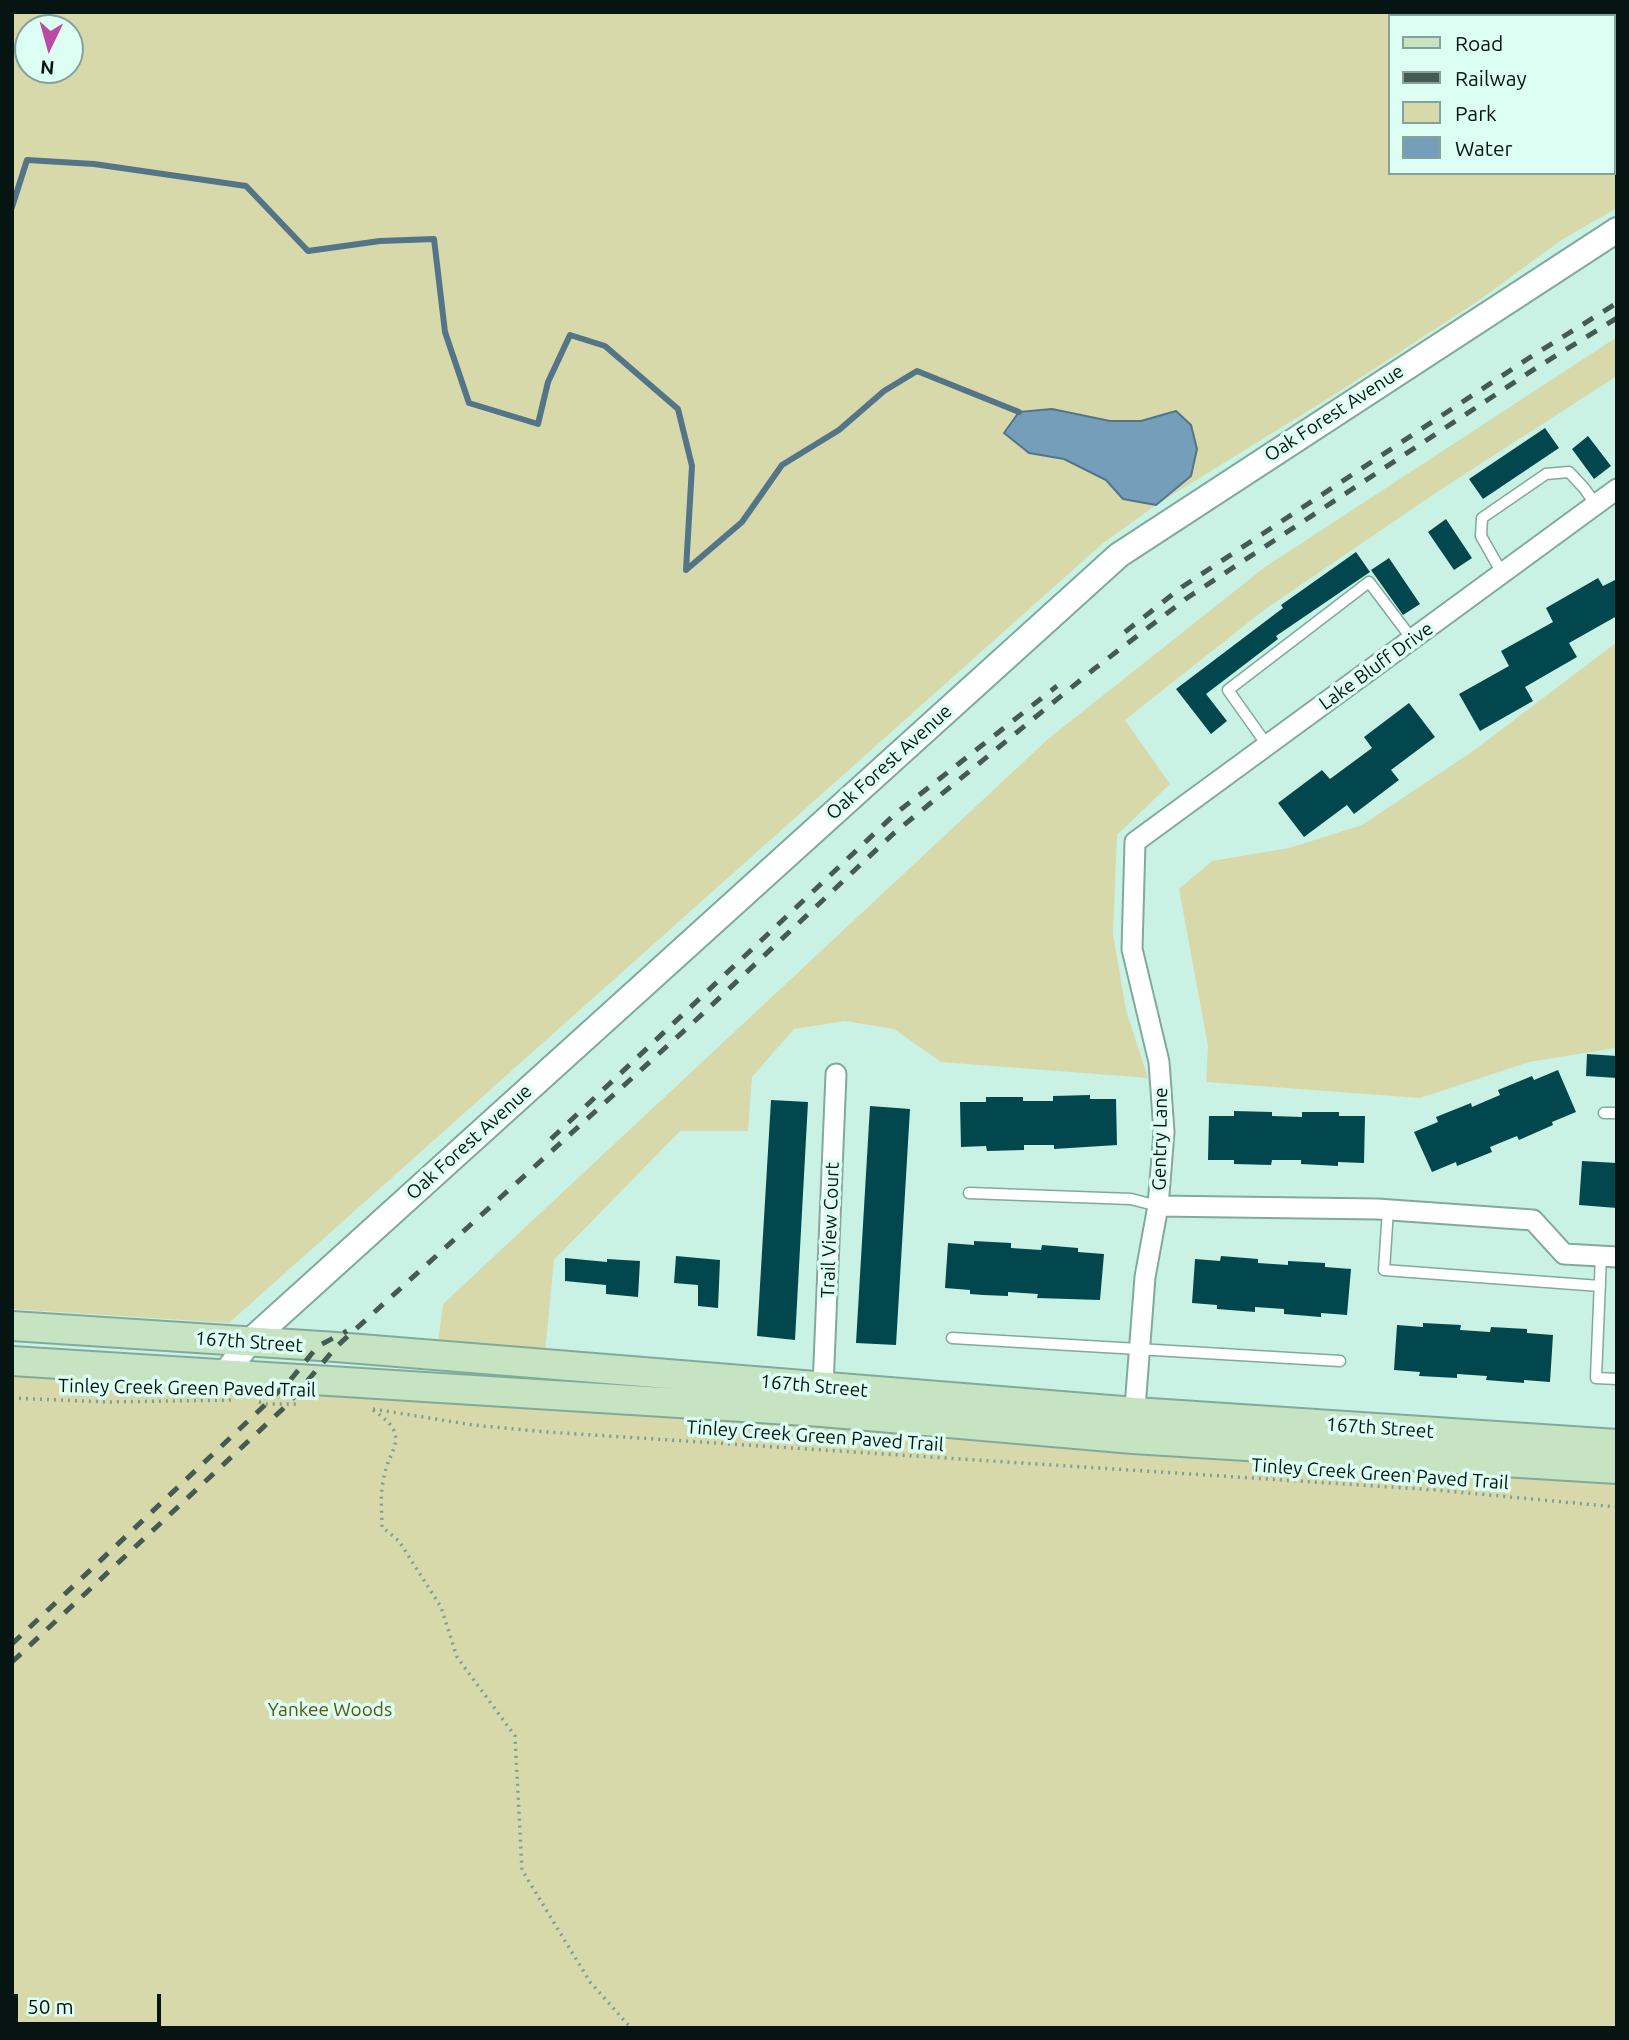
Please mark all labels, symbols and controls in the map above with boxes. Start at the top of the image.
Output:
north arrow [14,14,84,84]
legend [1388,14,1615,175]
text: Road [1455,31,1503,55]
text: N [39,56,55,80]
text: Railway [1455,66,1527,90]
text: Park [1455,101,1497,125]
text: Water [1455,136,1513,160]
street label: Oak Forest Avenue [1260,360,1408,466]
street label: Lake Bluff Drive [1315,617,1437,715]
street label: Oak Forest Avenue [821,700,957,824]
street label: Oak Forest Avenue [401,1080,537,1204]
street label: Gentry Lane [1148,1087,1172,1191]
street label: Trail View Court [816,1162,844,1298]
street label: 167th Street [194,1327,304,1357]
street label: 167th Street [759,1370,869,1402]
street label: Tinley Creek Green Paved Trail [58,1374,316,1402]
street label: 167th Street [1325,1413,1435,1443]
street label: Tinley Creek Green Paved Trail [686,1416,944,1456]
street label: Tinley Creek Green Paved Trail [1251,1454,1509,1494]
park label: Yankee Woods [268,1699,392,1721]
scale bar [18,1980,164,2024]
text: 50 m [27,1994,74,2018]

